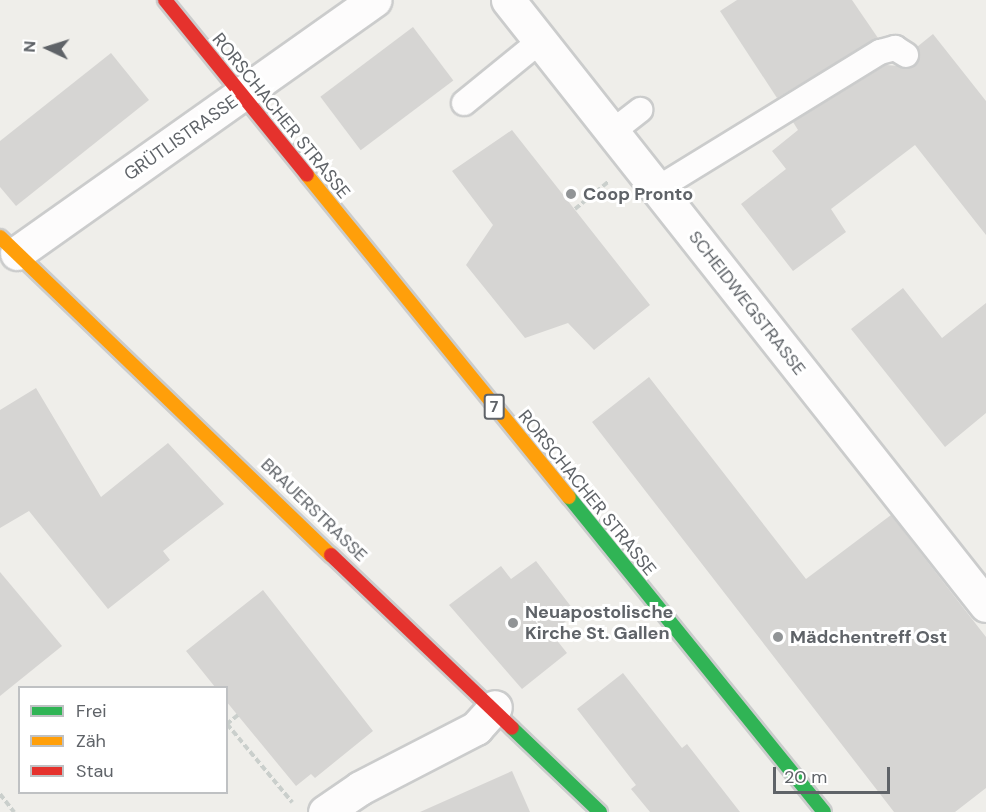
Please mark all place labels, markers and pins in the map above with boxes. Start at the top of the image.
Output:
place label: Coop Pronto [583,183,693,205]
marker: Coop Pronto [564,187,578,201]
place label: Neuapostolische Kirche St. Gallen [525,602,673,644]
marker: Neuapostolische Kirche St. Gallen [506,616,520,630]
place label: Mädchentreff Ost [790,626,947,648]
marker: Mädchentreff Ost [771,630,785,644]

